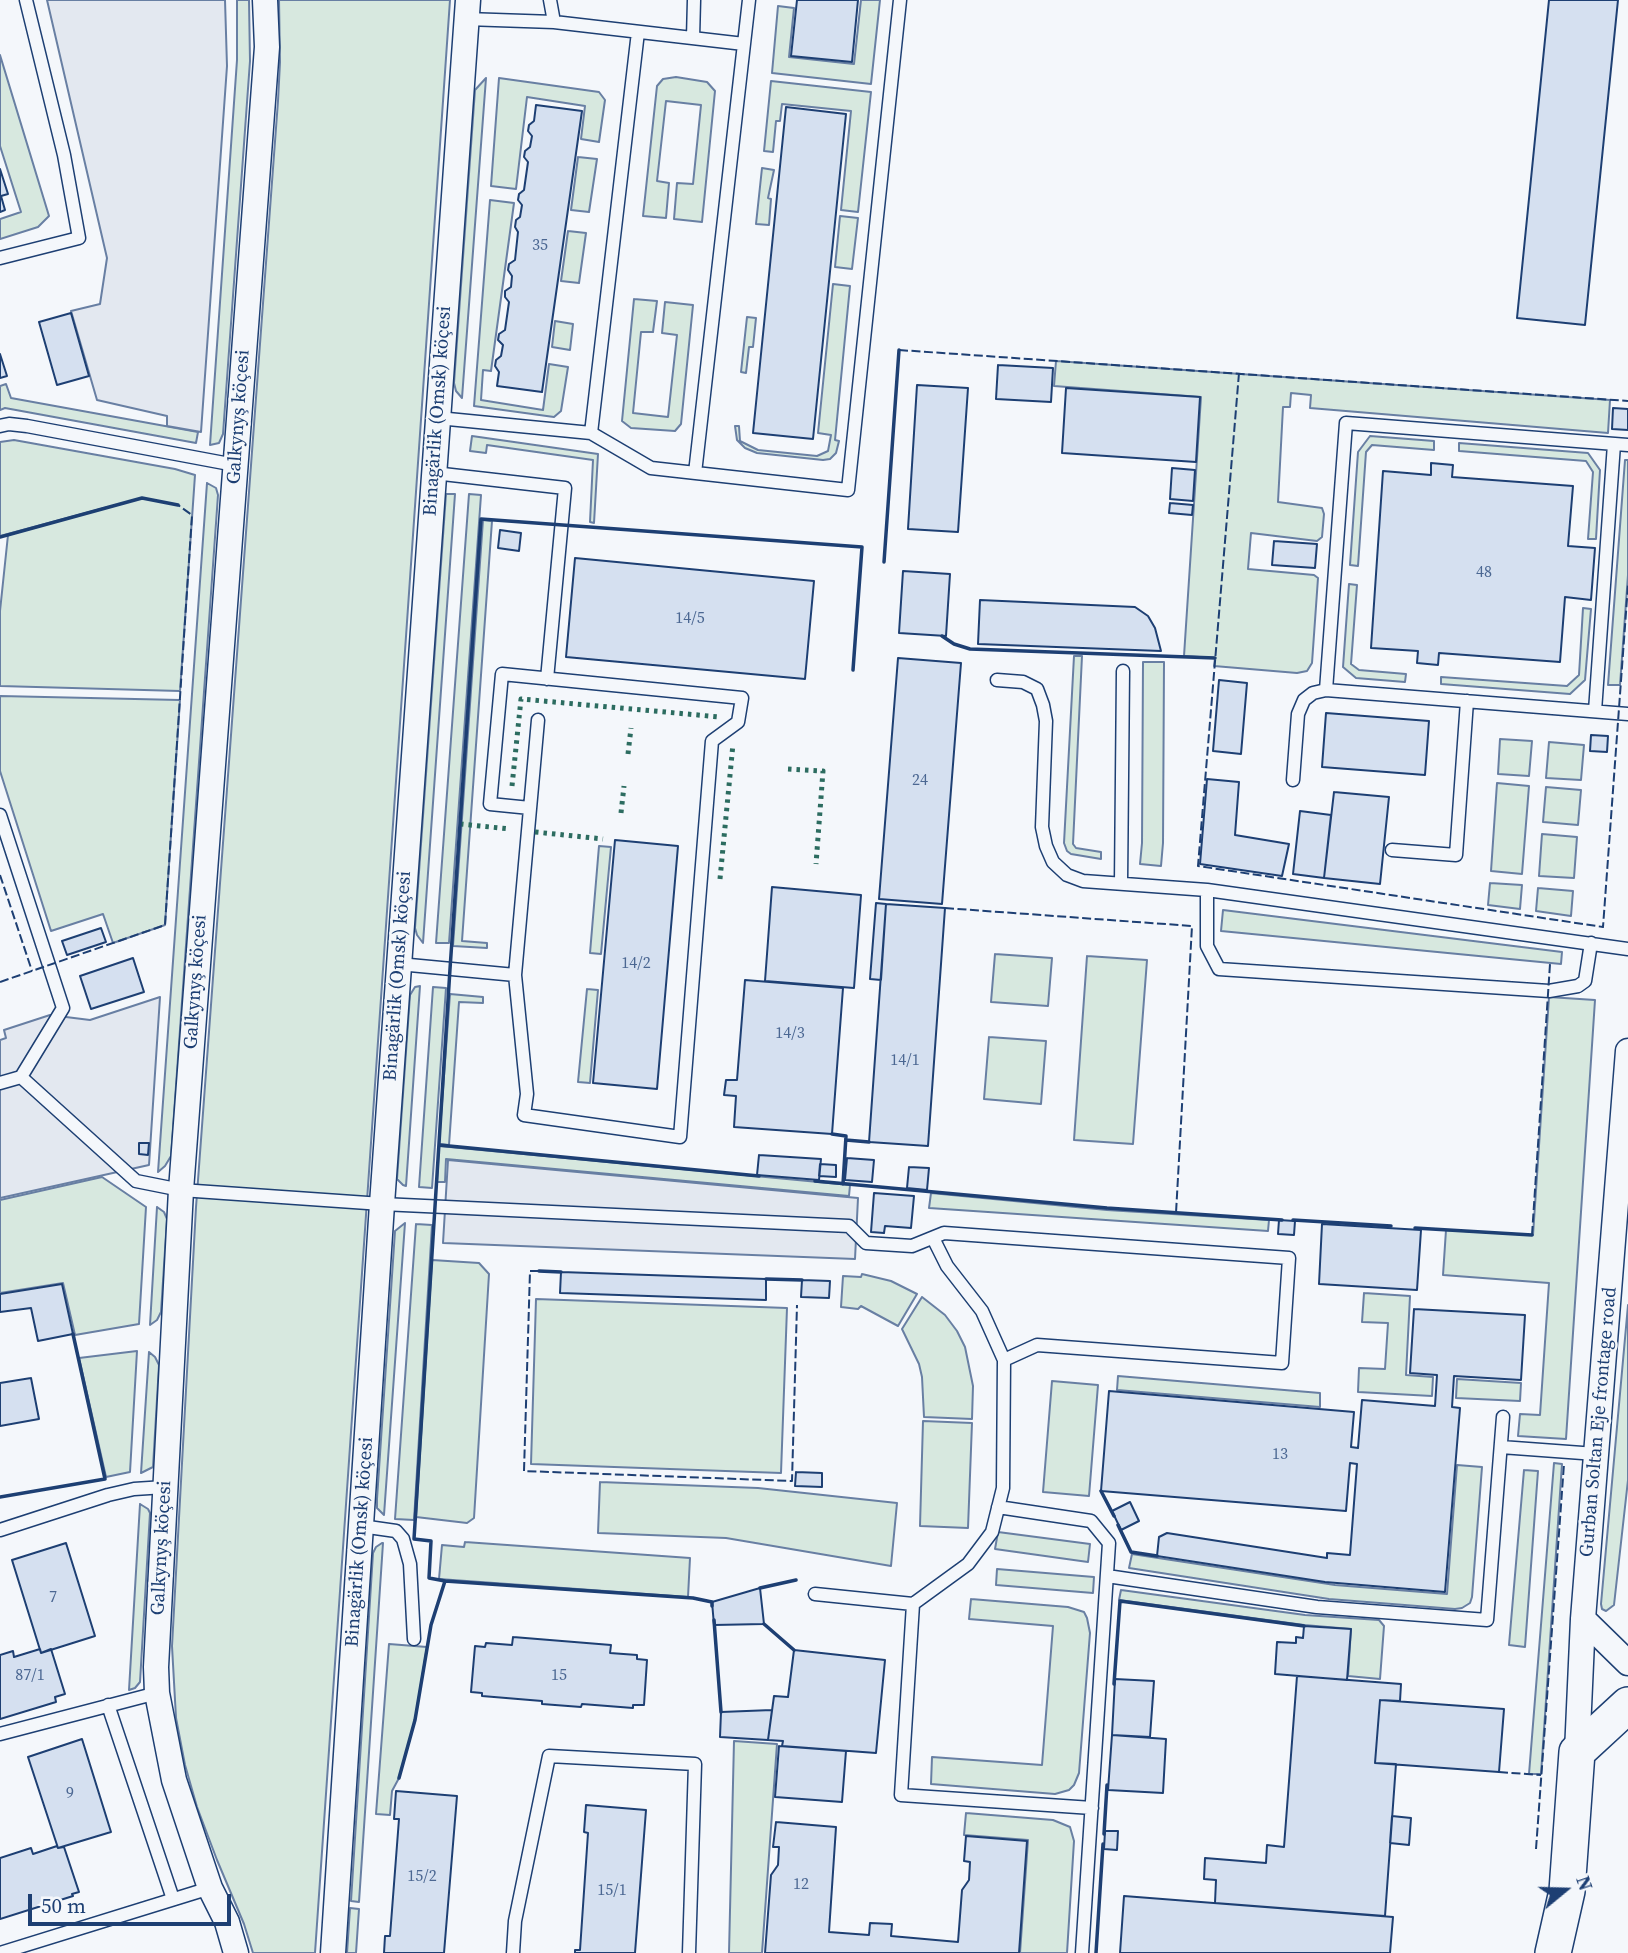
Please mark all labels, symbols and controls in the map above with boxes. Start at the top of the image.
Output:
house number: 35 [532,236,548,256]
street label: Binagärlik (Omsk) köçesi [419,305,457,517]
street label: Galkynyş köçesi [223,349,255,485]
house number: 48 [1476,563,1492,583]
house number: 14/5 [675,609,705,629]
house number: 24 [912,771,928,791]
street label: Binagärlik (Omsk) köçesi [379,870,417,1082]
street label: Galkynyş köçesi [180,914,212,1050]
house number: 14/2 [621,954,651,974]
house number: 14/3 [775,1024,805,1044]
house number: 14/1 [890,1051,920,1071]
street label: Gurban Soltan Eje frontage road [1576,1286,1622,1558]
street label: Binagärlik (Omsk) köçesi [341,1436,379,1648]
house number: 13 [1272,1445,1288,1465]
street label: Galkynyş köçesi [147,1480,177,1616]
house number: 7 [49,1588,57,1608]
house number: 87/1 [15,1666,45,1686]
house number: 15 [551,1666,567,1686]
house number: 9 [66,1784,74,1804]
north arrow [1530,1855,1600,1925]
house number: 15/2 [407,1867,437,1887]
text: N [1570,1872,1599,1894]
house number: 12 [793,1875,809,1895]
scale bar [32,1880,234,1924]
house number: 15/1 [597,1881,627,1901]
text: 50 m [41,1891,86,1920]

